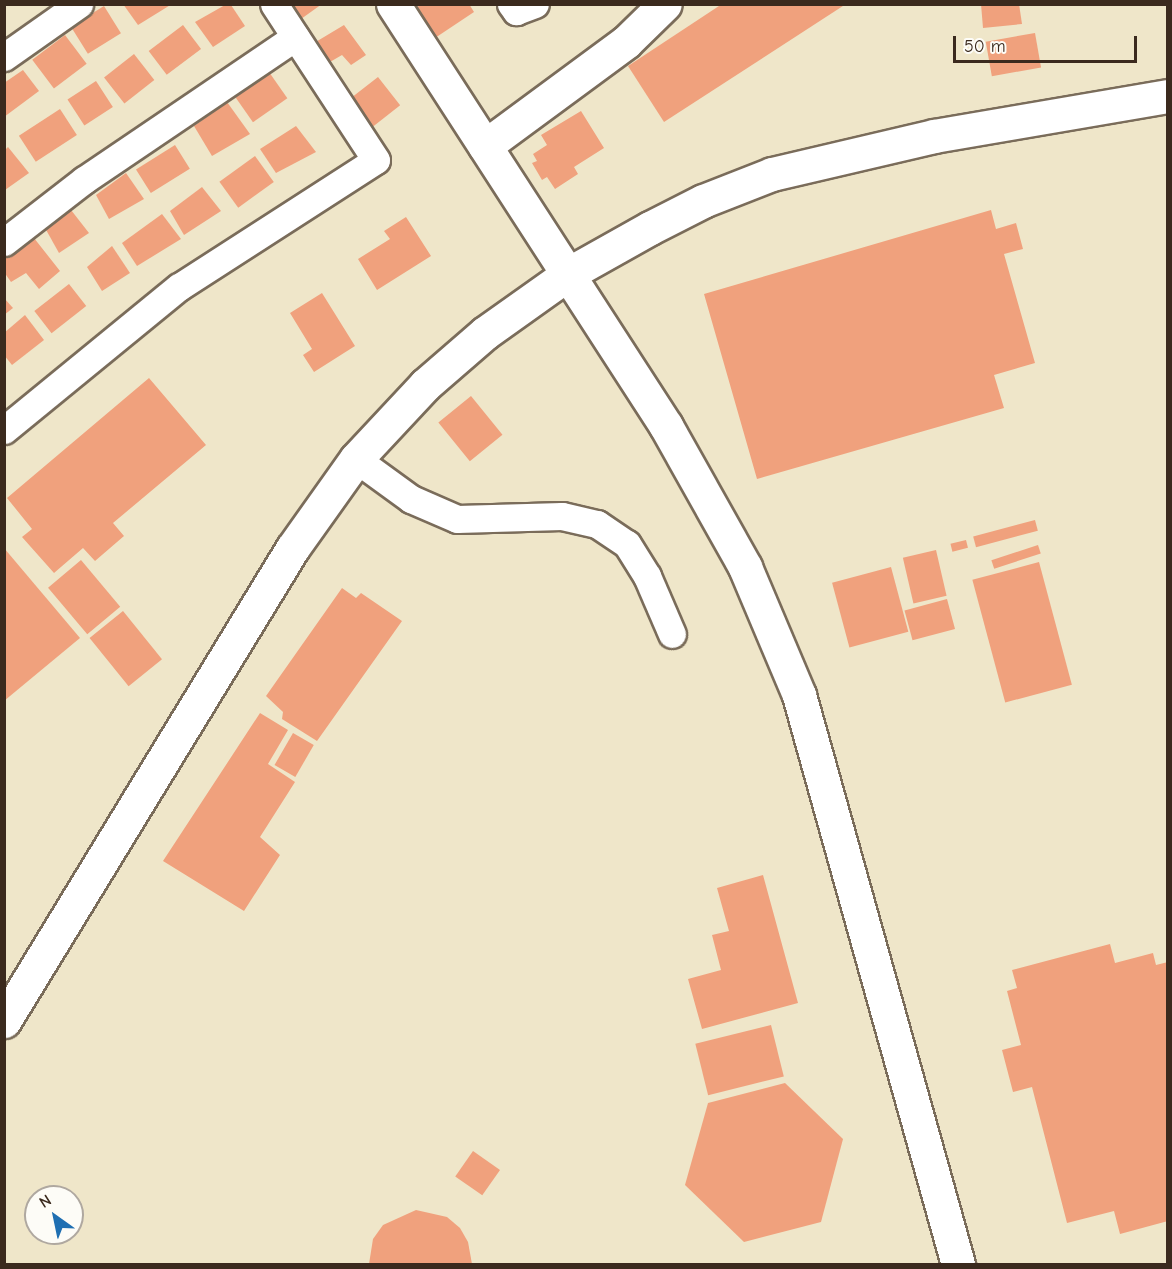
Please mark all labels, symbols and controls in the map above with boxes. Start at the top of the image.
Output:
scale bar [956,24,1140,62]
text: 50 m [964,36,1006,57]
north arrow [24,1185,84,1245]
text: N [36,1191,55,1212]

